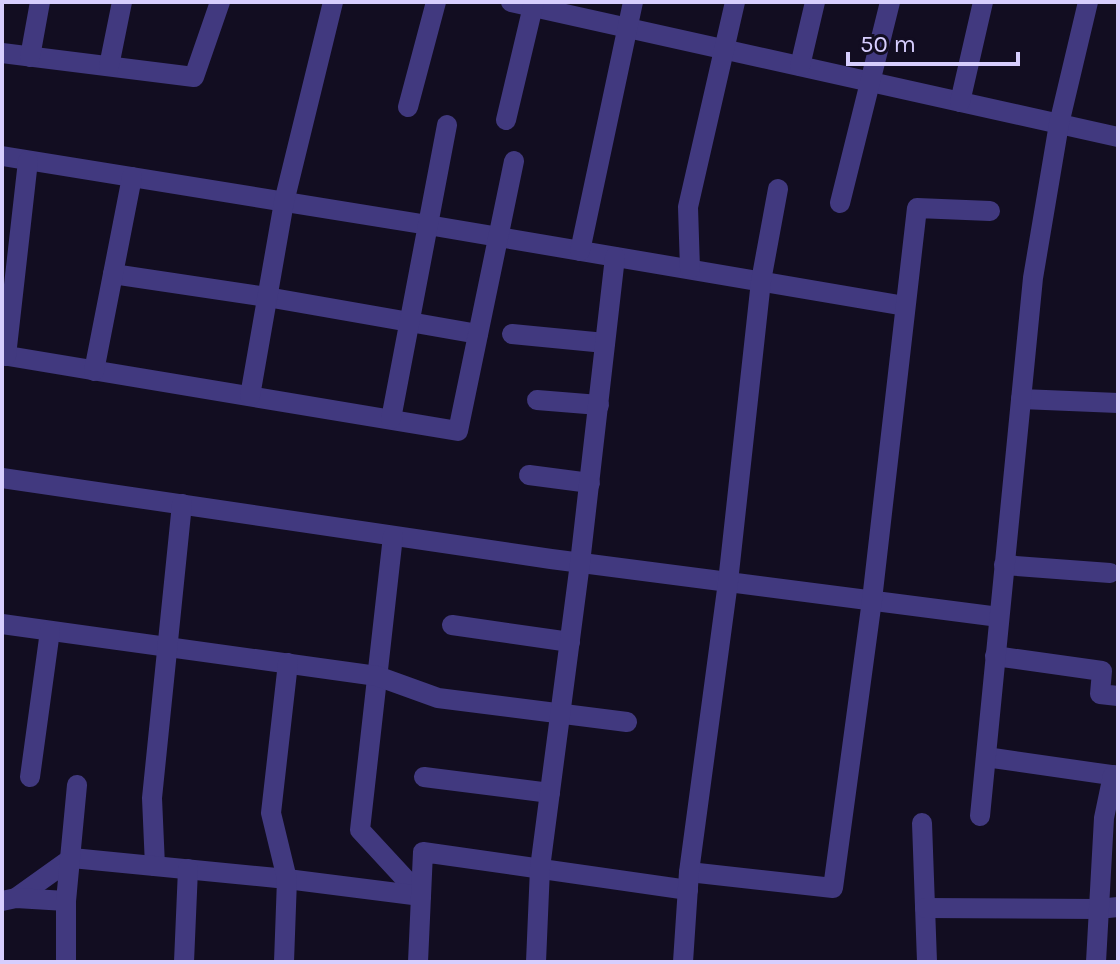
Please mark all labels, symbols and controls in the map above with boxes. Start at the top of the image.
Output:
scale bar [848,16,1018,66]
text: 50 m [860,30,916,58]

